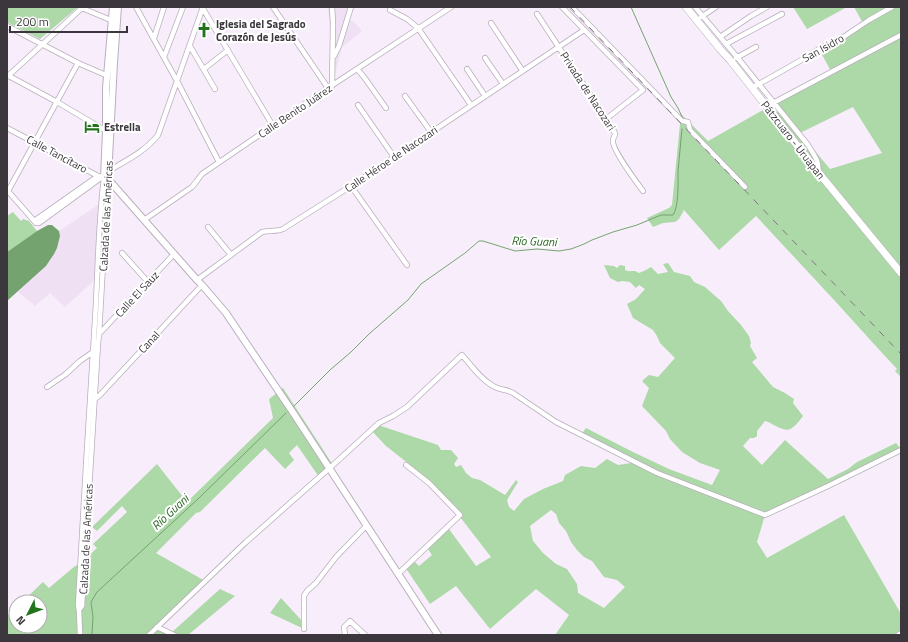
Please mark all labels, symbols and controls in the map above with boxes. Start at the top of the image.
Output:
scale bar [10,8,127,34]
text: 200 m [16,12,49,31]
place label: Iglesia del Sagrado Corazón de Jesús [216,16,306,45]
church icon: Iglesia del Sagrado Corazón de Jesús [195,21,213,39]
street label: San Isidro [799,30,847,66]
street label: Privada de Nacozari [556,48,620,134]
street label: Calle Benito Juárez [255,80,335,142]
street label: Pátzcuaro - Uruapan [757,97,829,183]
hotel icon: Estrella [83,118,101,136]
place label: Estrella [104,119,141,135]
street label: Calle Héroe de Nacozari [341,122,441,196]
street label: Calle Tancítaro [24,131,90,177]
street label: Calzada de las Américas [95,160,117,272]
water label: Río Guani [511,231,558,251]
street label: Calle El Sauz [111,267,163,321]
street label: Canal [134,327,164,357]
street label: Calzada de las Américas [75,483,97,595]
water label: Río Guani [147,489,194,534]
north arrow [8,594,48,634]
text: N [12,613,29,629]

